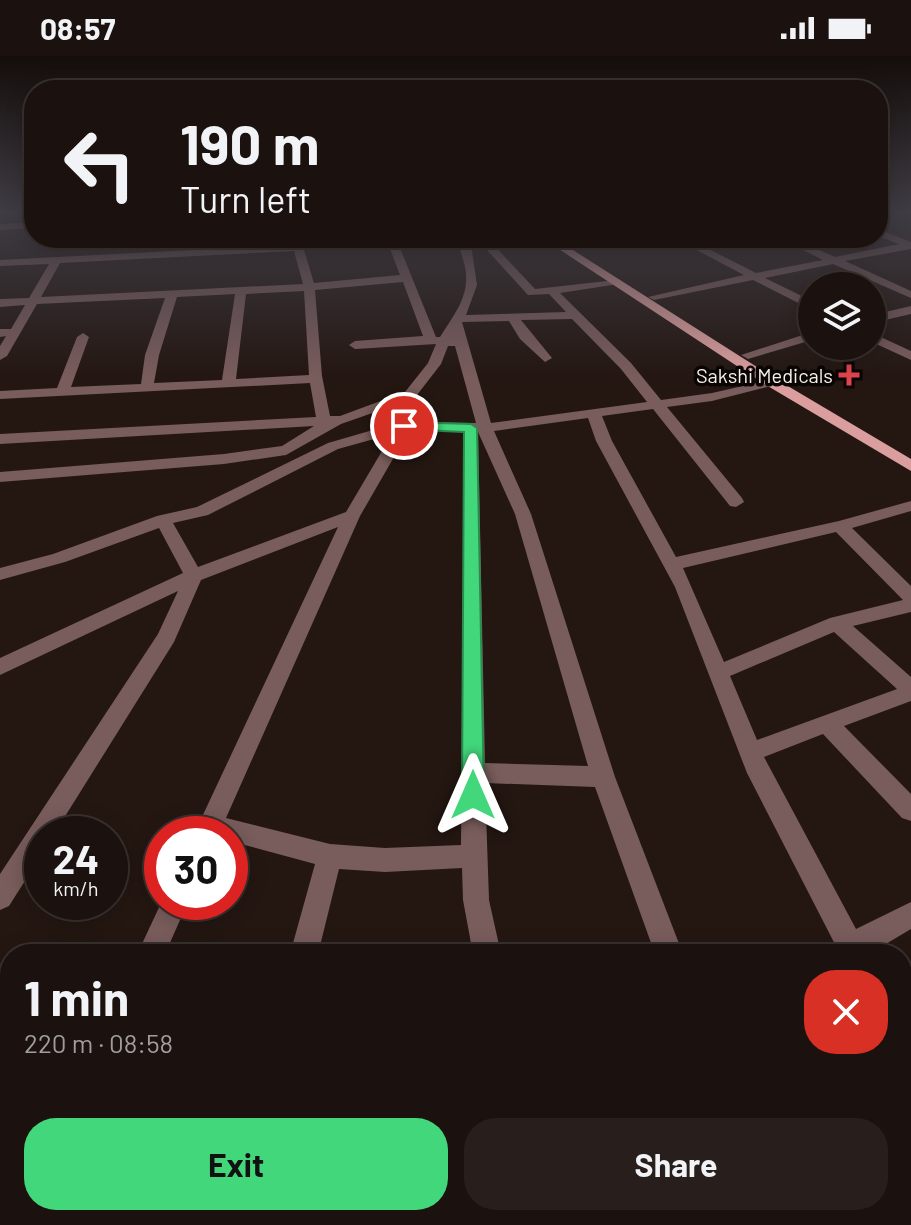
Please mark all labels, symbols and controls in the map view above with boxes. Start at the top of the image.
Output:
text: 08:57 [40,10,115,46]
text: 190 m [180,109,319,176]
icon: left [48,112,152,216]
text: Turn left [180,177,311,220]
map controls [798,272,886,360]
button: layers [798,272,886,360]
place label: Sakshi Medicals [696,363,833,387]
marker: Sakshi Medicals [840,366,858,384]
pin [370,392,438,460]
icon: arrive [382,404,426,448]
position arrow [431,753,515,837]
speed limit sign: 30 [144,816,248,920]
text: 24 [53,834,99,882]
text: km/h [53,876,99,900]
text: 1 min [24,968,129,1026]
button: close [804,970,888,1054]
text: 220 m · 08:58 [24,1027,173,1058]
button: Exit [24,1118,448,1210]
button: Share [464,1118,888,1210]

